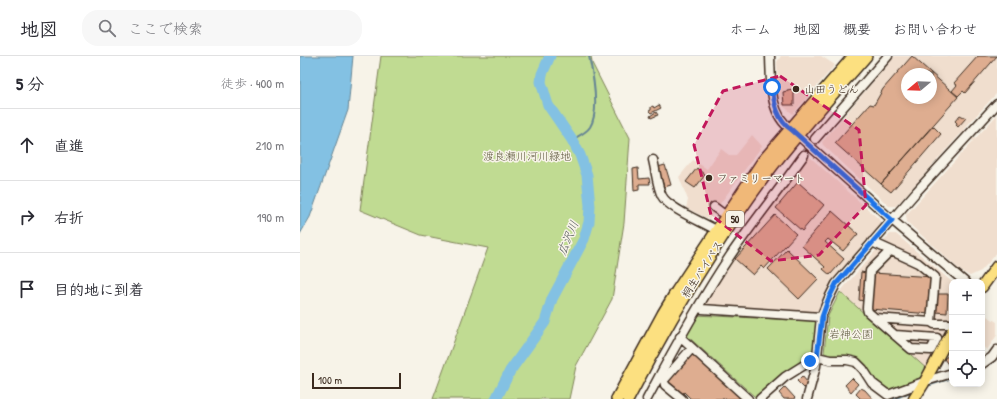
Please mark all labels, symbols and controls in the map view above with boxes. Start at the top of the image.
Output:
search box [82,10,362,46]
text: 地図 [20,16,58,42]
icon: search [96,17,118,39]
text: ここで検索 [128,18,203,39]
text: ホーム [730,19,771,38]
text: 地図 [793,19,821,38]
text: 概要 [843,19,871,38]
text: お問い合わせ [893,19,977,38]
north arrow [901,68,937,104]
text: 5 分 [16,72,44,95]
text: 徒歩 · 400 m [221,74,284,92]
route start [763,78,781,96]
place label: 山田うどん [804,82,859,96]
marker: 山田うどん [791,84,801,94]
icon: ahead [16,134,38,156]
text: 直進 [54,135,84,156]
text: 210 m [256,136,284,154]
park label: 渡良瀬川河川緑地 [483,149,571,163]
place label: ファミリーマート [717,171,805,185]
marker: ファミリーマート [704,173,714,183]
icon: right [16,206,38,228]
text: 右折 [54,207,84,228]
text: 190 m [257,208,284,226]
road number: 50 [726,211,744,227]
water label: 広沢川 [553,218,582,258]
street label: 桐生バイパス [678,238,726,300]
icon: arrive [16,278,38,300]
text: 目的地に到着 [54,279,144,300]
map controls [949,279,985,387]
button: + [949,279,985,315]
button: − [949,315,985,351]
park label: 岩神公園 [829,327,873,341]
button: locate [949,351,985,387]
route end [801,352,819,370]
scale bar [312,371,401,390]
text: 100 m [318,373,342,387]

